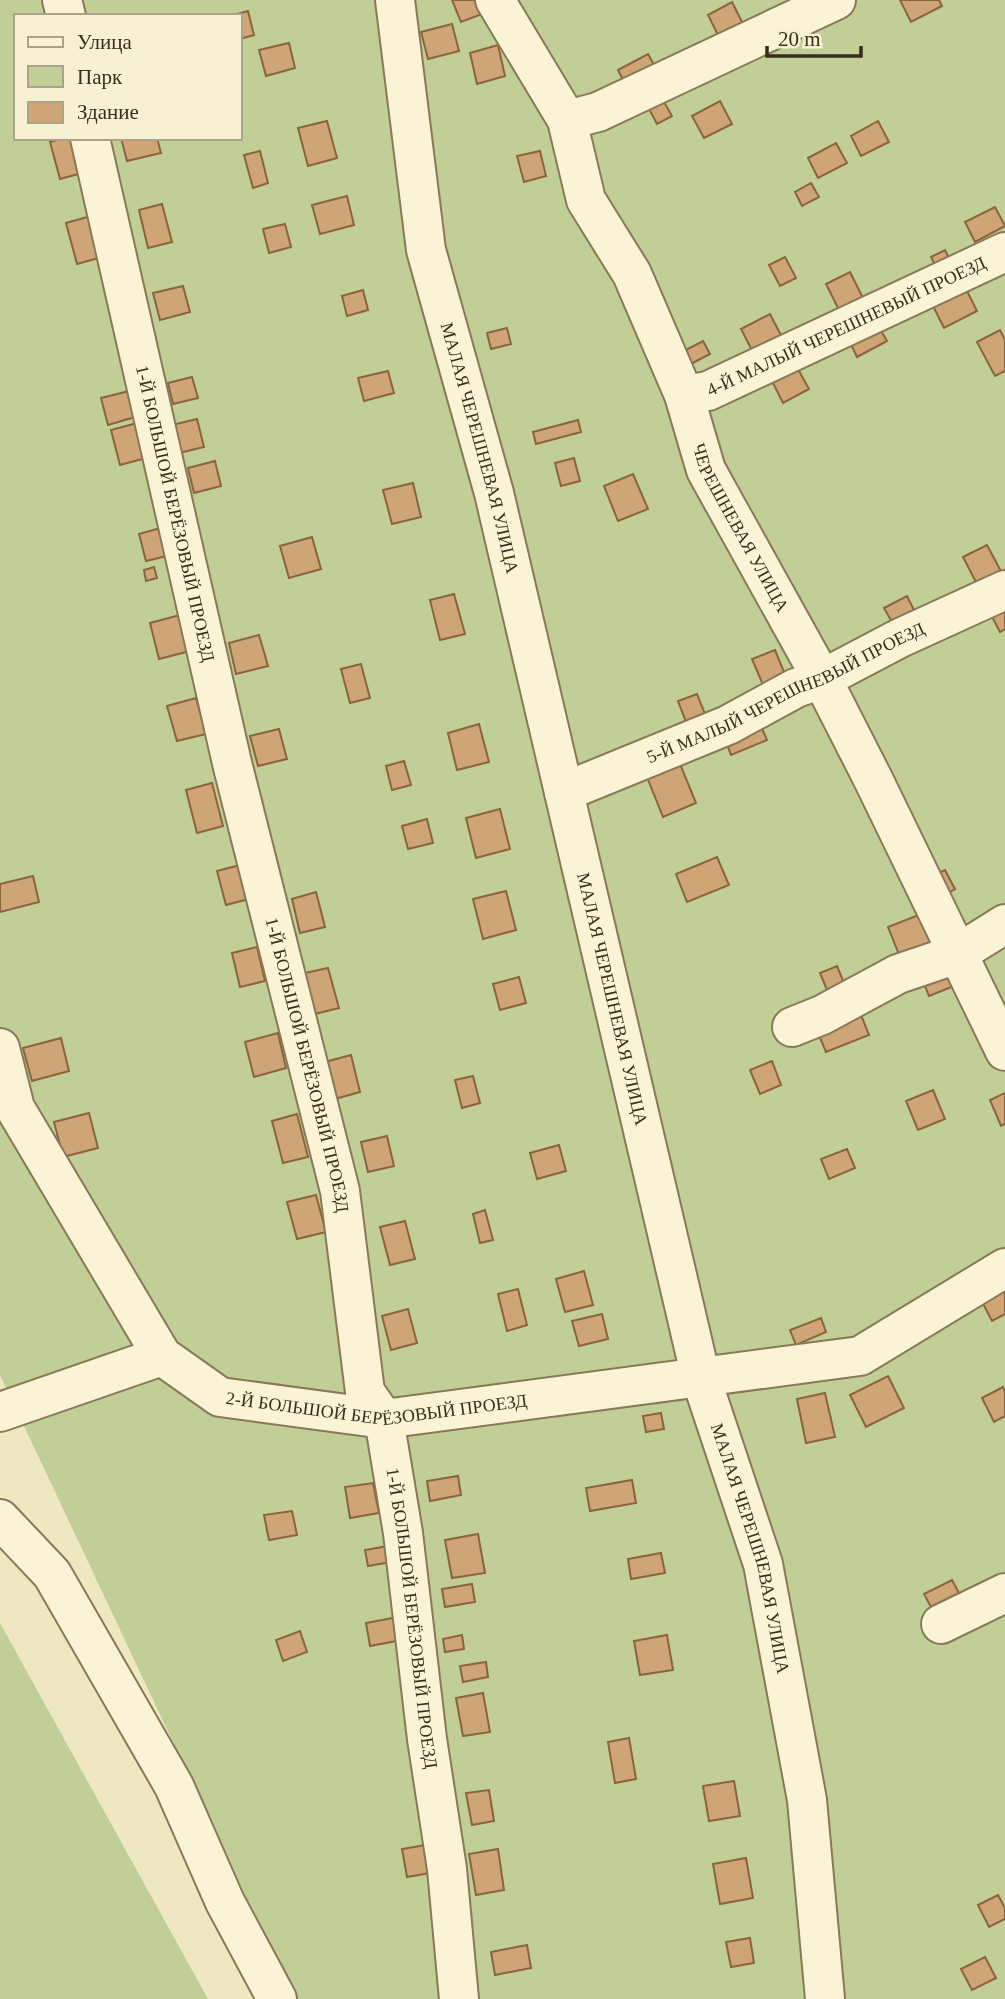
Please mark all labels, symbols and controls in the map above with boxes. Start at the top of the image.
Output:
legend [14,14,242,140]
scale bar [767,14,862,58]
text: 20 m [778,27,821,51]
text: Улица [77,30,132,54]
text: Парк [77,65,123,89]
text: Здание [77,100,139,124]
street label: 4-Й МАЛЫЙ ЧЕРЕШНЕВЫЙ ПРОЕЗД [704,252,989,400]
street label: МАЛАЯ ЧЕРЕШНЕВАЯ УЛИЦА [437,320,522,575]
street label: 1-Й БОЛЬШОЙ БЕРЁЗОВЫЙ ПРОЕЗД [132,363,219,664]
street label: ЧЕРЕШНЕВАЯ УЛИЦА [689,441,793,616]
street label: 5-Й МАЛЫЙ ЧЕРЕШНЕВЫЙ ПРОЕЗД [644,618,927,767]
street label: МАЛАЯ ЧЕРЕШНЕВАЯ УЛИЦА [573,871,652,1127]
street label: 1-Й БОЛЬШОЙ БЕРЁЗОВЫЙ ПРОЕЗД [261,915,353,1213]
street label: 2-Й БОЛЬШОЙ БЕРЁЗОВЫЙ ПРОЕЗД [225,1388,528,1429]
street label: МАЛАЯ ЧЕРЕШНЕВАЯ УЛИЦА [707,1421,793,1675]
street label: 1-Й БОЛЬШОЙ БЕРЁЗОВЫЙ ПРОЕЗД [382,1466,441,1770]

